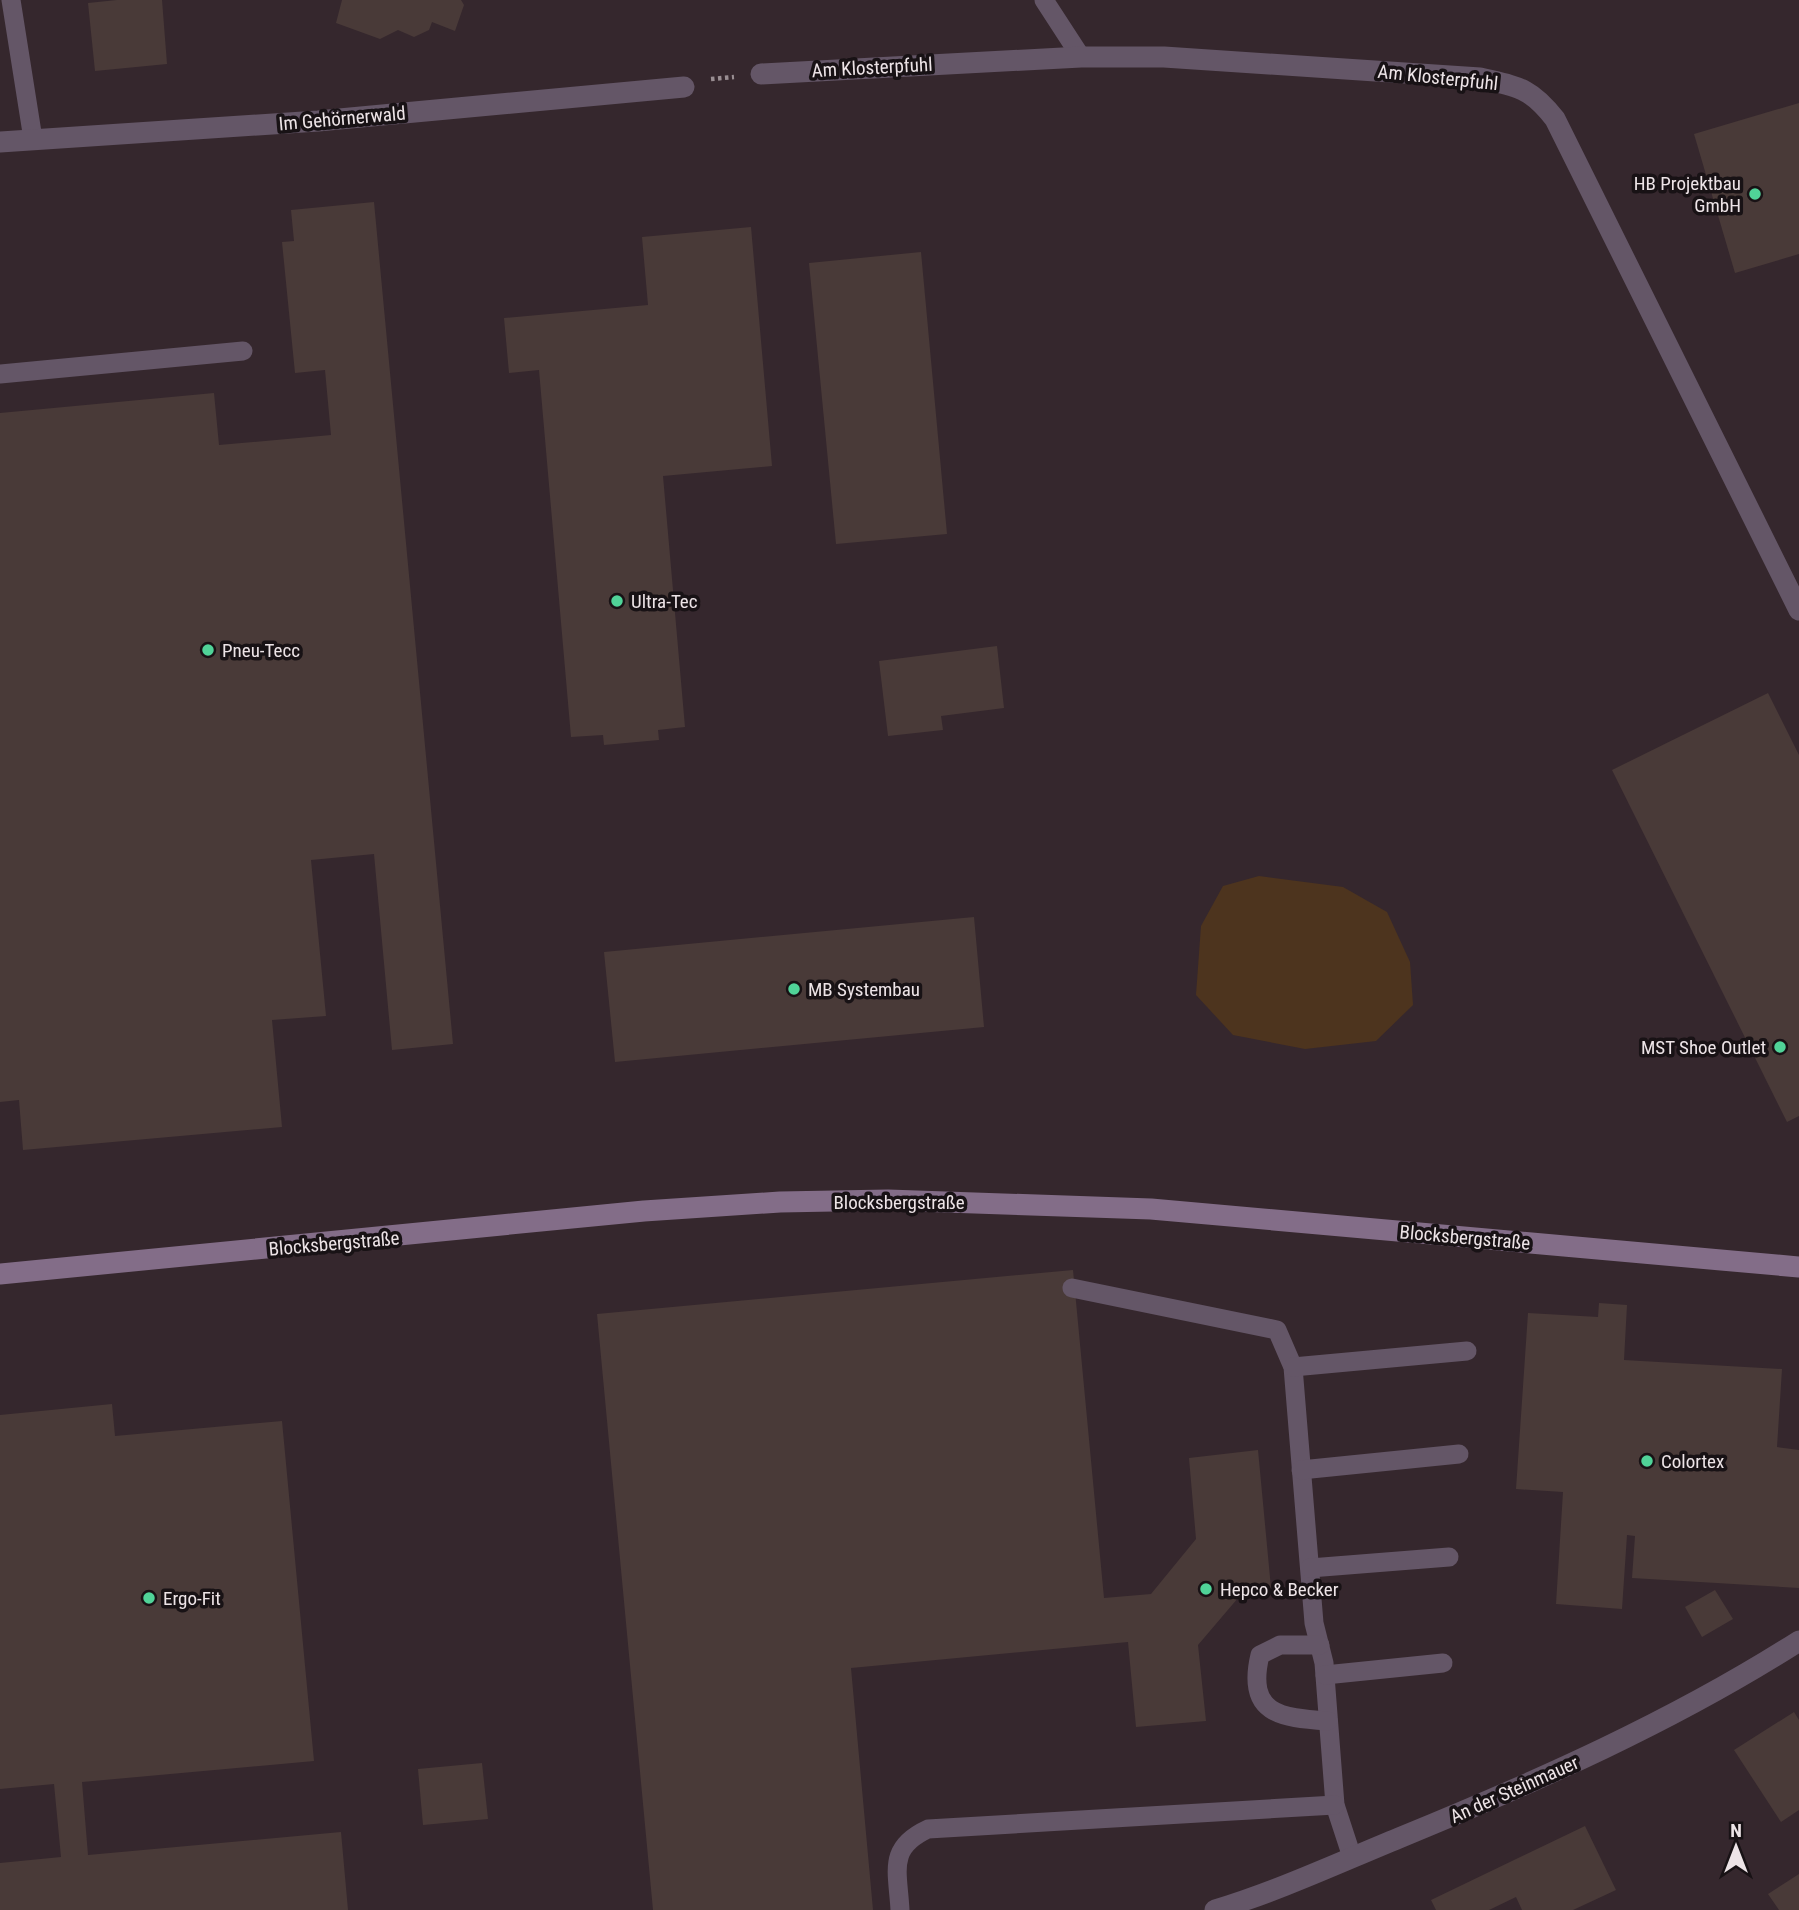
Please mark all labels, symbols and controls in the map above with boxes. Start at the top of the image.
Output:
street label: Am Klosterpfuhl [811,53,933,82]
street label: Am Klosterpfuhl [1377,60,1499,95]
street label: Im Gehörnerwald [278,101,406,136]
place label: HB Projektbau GmbH [1634,172,1741,217]
marker: HB Projektbau GmbH [1747,186,1763,202]
place label: Ultra-Tec [631,590,698,613]
marker: Ultra-Tec [609,593,625,609]
place label: Pneu-Tecc [222,639,300,662]
marker: Pneu-Tecc [200,642,216,658]
place label: MB Systembau [808,978,920,1001]
marker: MB Systembau [786,981,802,997]
place label: MST Shoe Outlet [1641,1036,1766,1059]
marker: MST Shoe Outlet [1772,1039,1788,1055]
street label: Blocksbergstraße [833,1191,965,1214]
street label: Blocksbergstraße [1399,1220,1531,1255]
street label: Blocksbergstraße [268,1226,400,1261]
place label: Colortex [1661,1450,1724,1473]
marker: Colortex [1639,1453,1655,1469]
place label: Hepco & Becker [1220,1578,1339,1601]
marker: Hepco & Becker [1198,1581,1214,1597]
place label: Ergo-Fit [163,1587,221,1610]
marker: Ergo-Fit [141,1590,157,1606]
street label: An der Steinmauer [1446,1751,1582,1828]
north arrow [1701,1812,1771,1882]
text: N [1730,1819,1742,1842]

